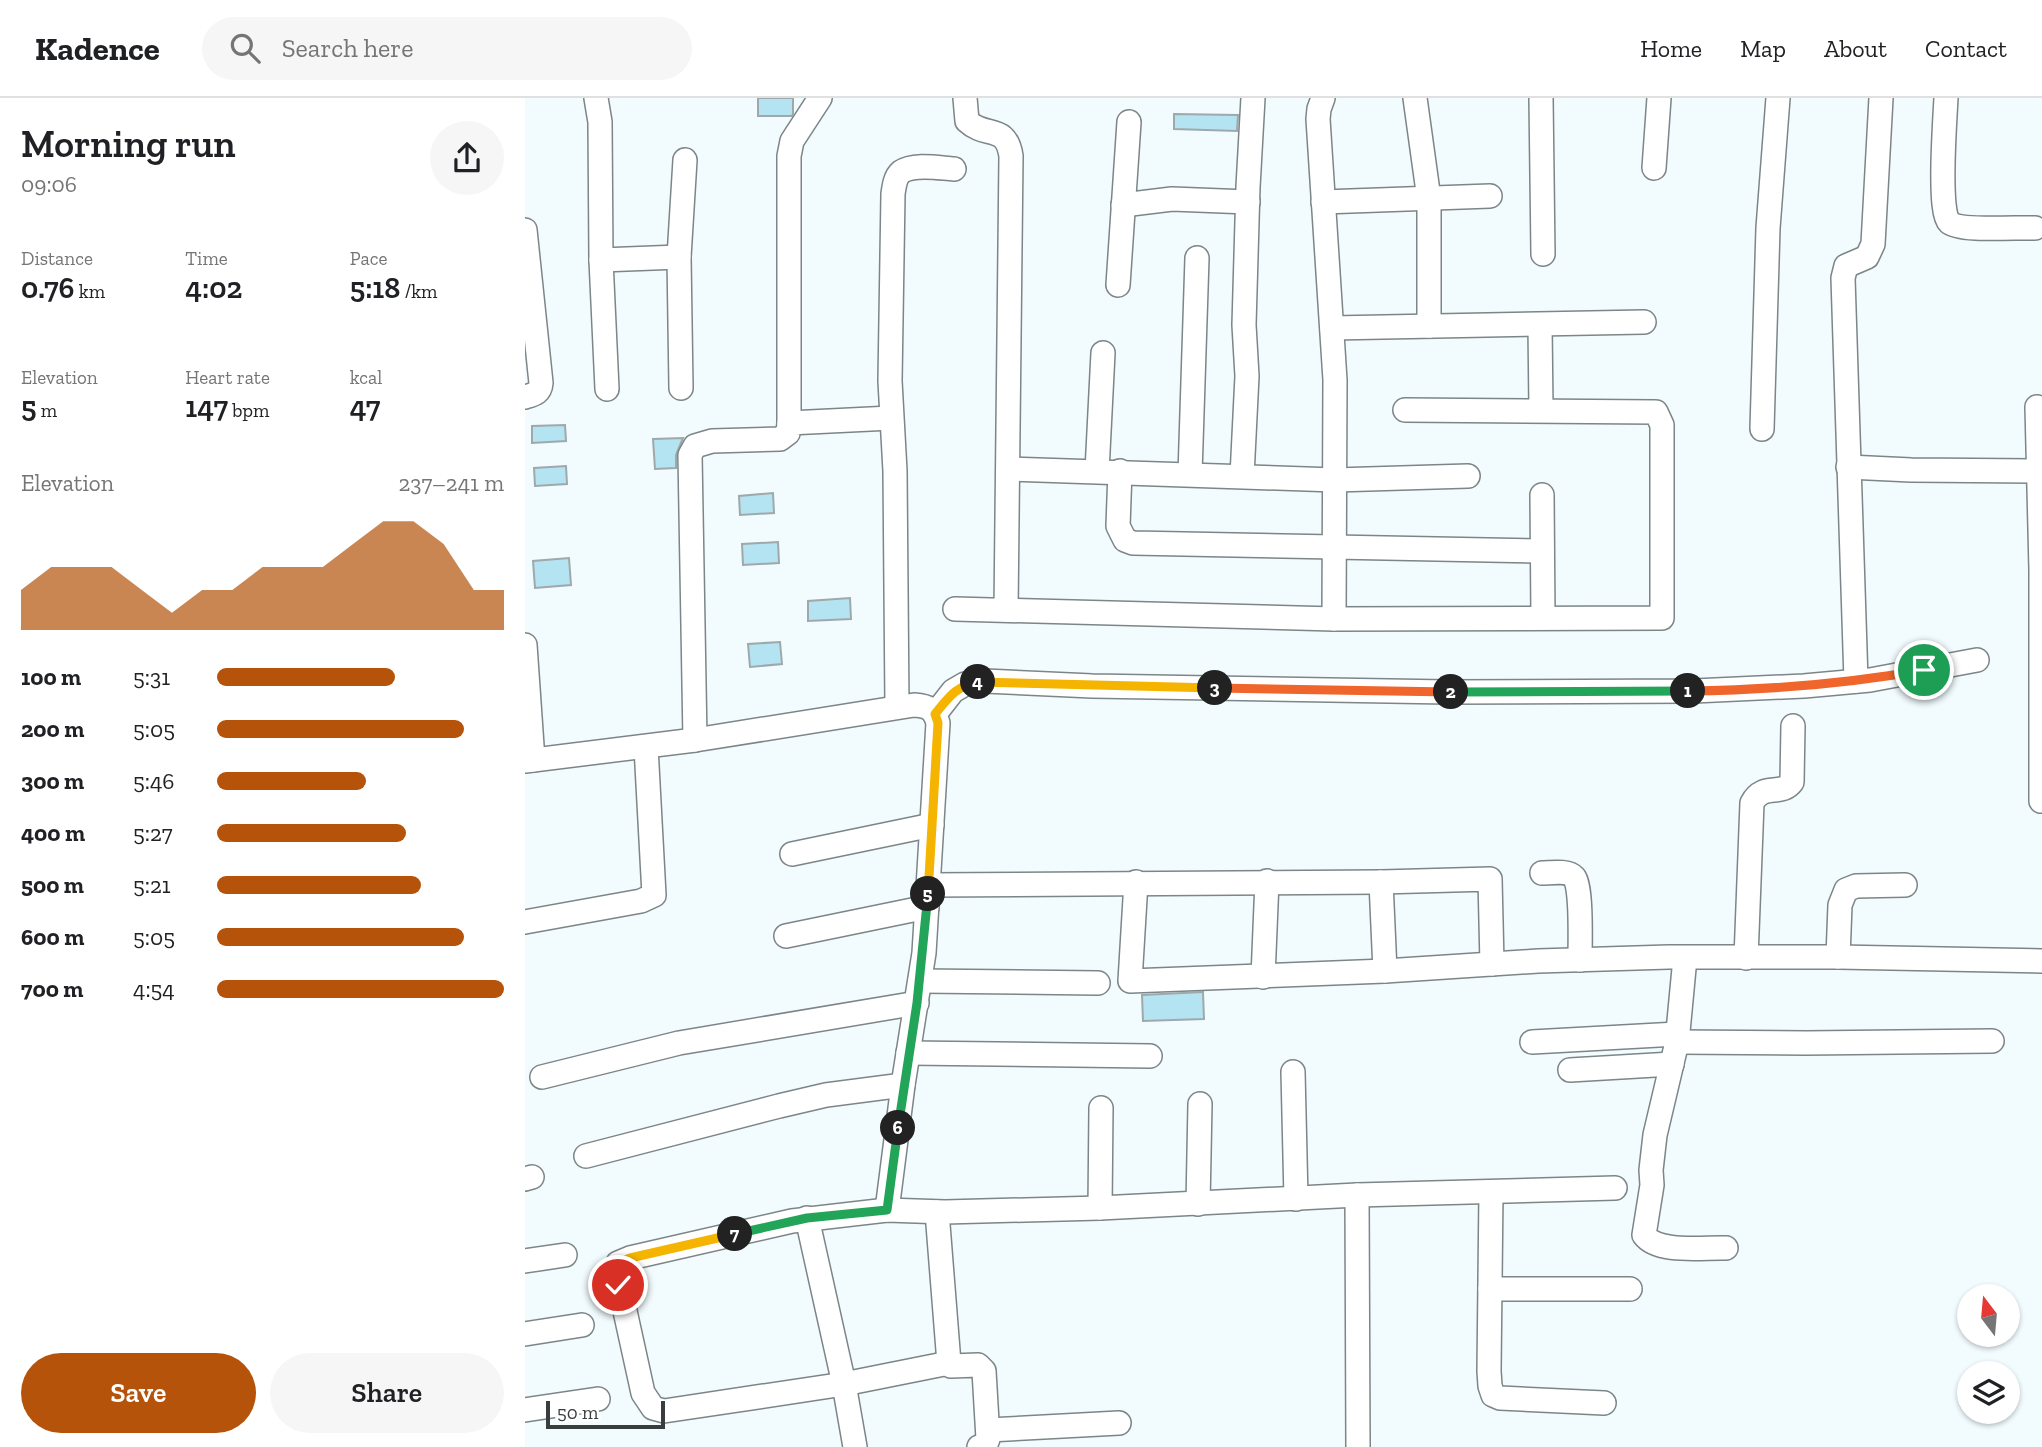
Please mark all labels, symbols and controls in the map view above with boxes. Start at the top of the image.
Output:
search box [202,17,692,80]
text: Kadence [35,29,160,68]
icon: search [226,29,264,67]
text: Search here [282,32,413,64]
text: Home [1640,34,1702,63]
text: Map [1740,34,1786,63]
text: About [1824,34,1887,63]
text: Contact [1925,34,2007,63]
text: Morning run [21,121,236,167]
button: share [430,121,504,195]
text: 09:06 [21,170,77,198]
text: Distance [21,247,93,270]
text: Time [185,247,228,270]
text: Pace [350,247,387,270]
text: 0.76 [21,270,75,306]
text: 4:02 [185,270,242,306]
text: 5:18 [350,270,400,306]
text: km [75,280,105,303]
text: /km [400,280,437,303]
text: Elevation [21,366,98,389]
text: Heart rate [185,366,270,389]
text: kcal [350,366,382,389]
text: 5 [21,389,37,425]
text: 147 [185,389,228,425]
text: 47 [350,389,380,425]
text: m [37,399,57,422]
text: bpm [228,399,269,422]
text: Elevation [21,469,114,497]
text: 237–241 m [398,469,504,497]
pin [1894,640,1954,700]
icon: arrive [1905,651,1943,689]
text: 100 m [21,663,81,691]
text: 5:31 [133,663,170,691]
pin: 4 [960,664,995,700]
text: 4 [972,670,983,693]
pin: 3 [1197,670,1233,706]
pin: 2 [1433,674,1469,710]
pin: 1 [1671,674,1705,708]
text: 3 [1209,676,1220,699]
text: 1 [1684,679,1691,702]
text: 2 [1445,680,1456,703]
text: 200 m [21,715,84,743]
text: 5:05 [133,715,175,743]
text: 300 m [21,767,84,795]
text: 5:46 [133,767,175,795]
text: 400 m [21,819,85,847]
text: 5:27 [133,819,173,847]
text: 500 m [21,871,84,899]
text: 5:21 [133,871,171,899]
pin: 5 [911,876,945,912]
text: 5 [923,882,932,905]
text: 600 m [21,923,84,951]
text: 5:05 [133,923,175,951]
text: 700 m [21,975,83,1003]
text: 4:54 [133,975,175,1003]
pin: 6 [881,1110,915,1146]
text: 6 [892,1116,903,1139]
pin: 7 [717,1216,753,1252]
text: 7 [730,1222,739,1245]
pin [588,1255,648,1315]
icon: check [599,1266,637,1304]
north arrow [1957,1284,2019,1348]
map controls [1957,1284,2020,1424]
button: Save [21,1353,256,1433]
button: Share [270,1353,504,1433]
button: layers [1957,1361,2020,1424]
scale bar [546,1398,665,1430]
text: 50 m [557,1401,598,1424]

